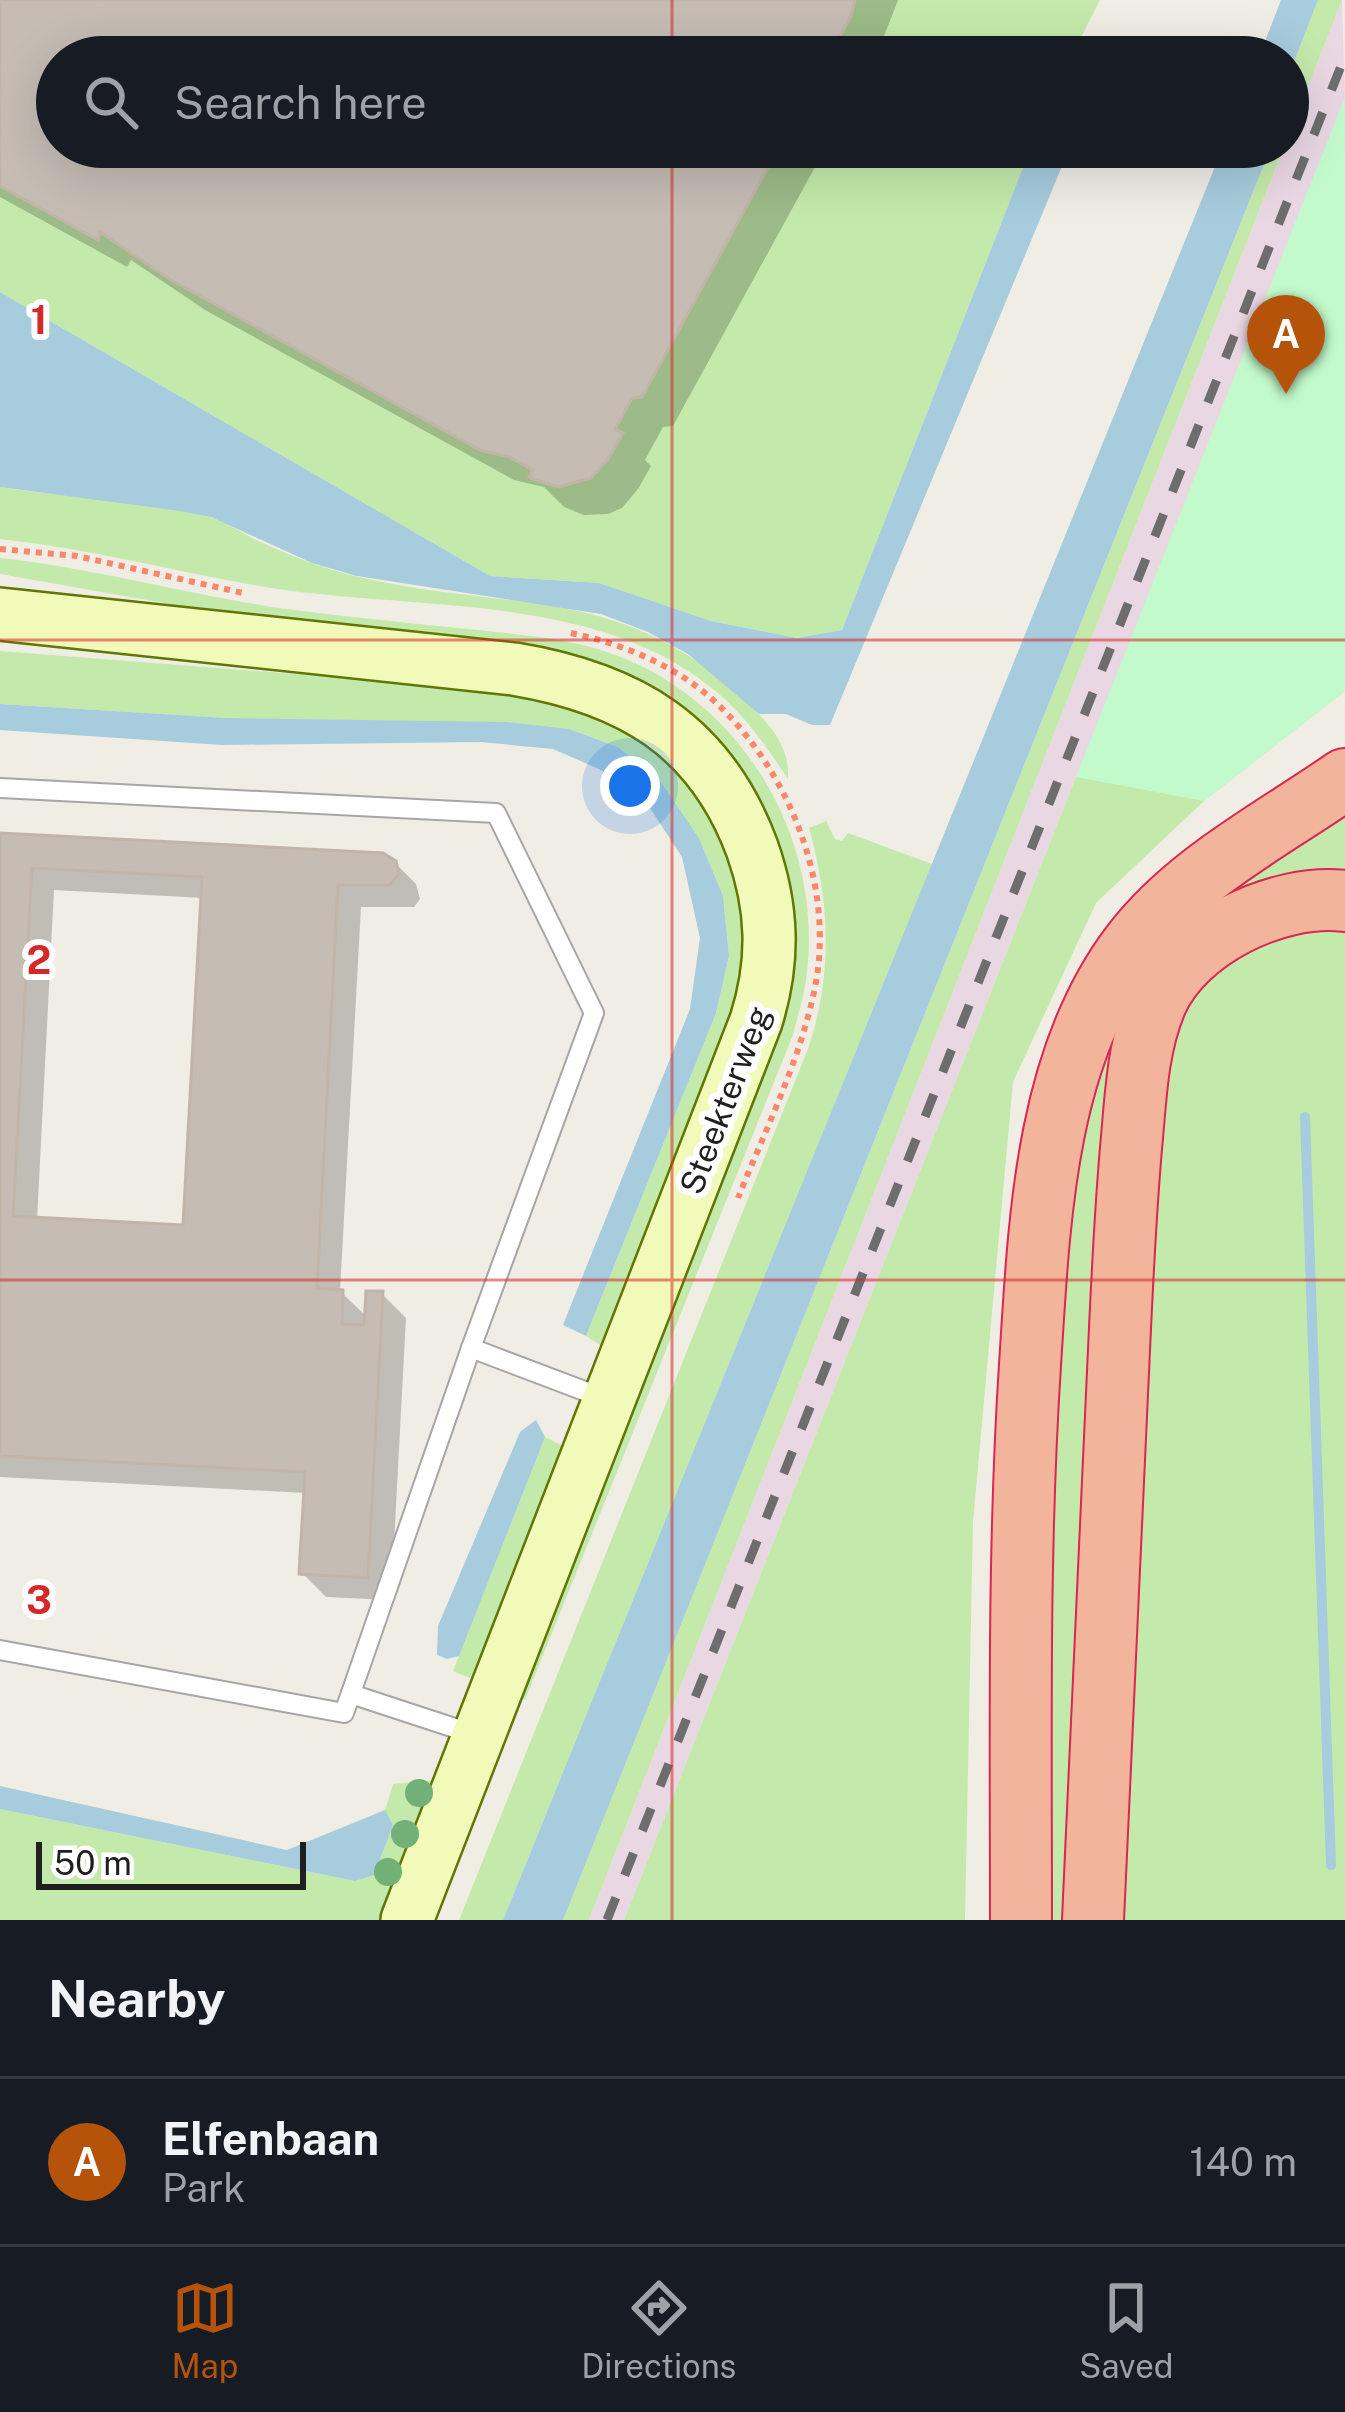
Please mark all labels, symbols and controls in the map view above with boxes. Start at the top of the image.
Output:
search box [36,36,1309,168]
icon: search [78,69,144,135]
text: Search here [174,76,427,129]
pin: A [1247,295,1325,394]
text: 1 [31,297,47,343]
your location [600,756,660,816]
text: 2 [27,937,51,983]
street label: Steekterweg [672,1001,778,1199]
text: 3 [26,1577,52,1623]
scale bar [36,1836,306,1889]
text: 50 m [54,1844,132,1882]
text: Nearby [48,1969,225,2028]
text: Elfenbaan [162,2112,379,2165]
text: A [73,2139,101,2185]
text: 140 m [1190,2139,1297,2185]
text: Park [162,2165,245,2211]
tab: Map [171,2275,238,2385]
tab: Directions [581,2275,736,2385]
tab: Saved [1079,2275,1174,2385]

